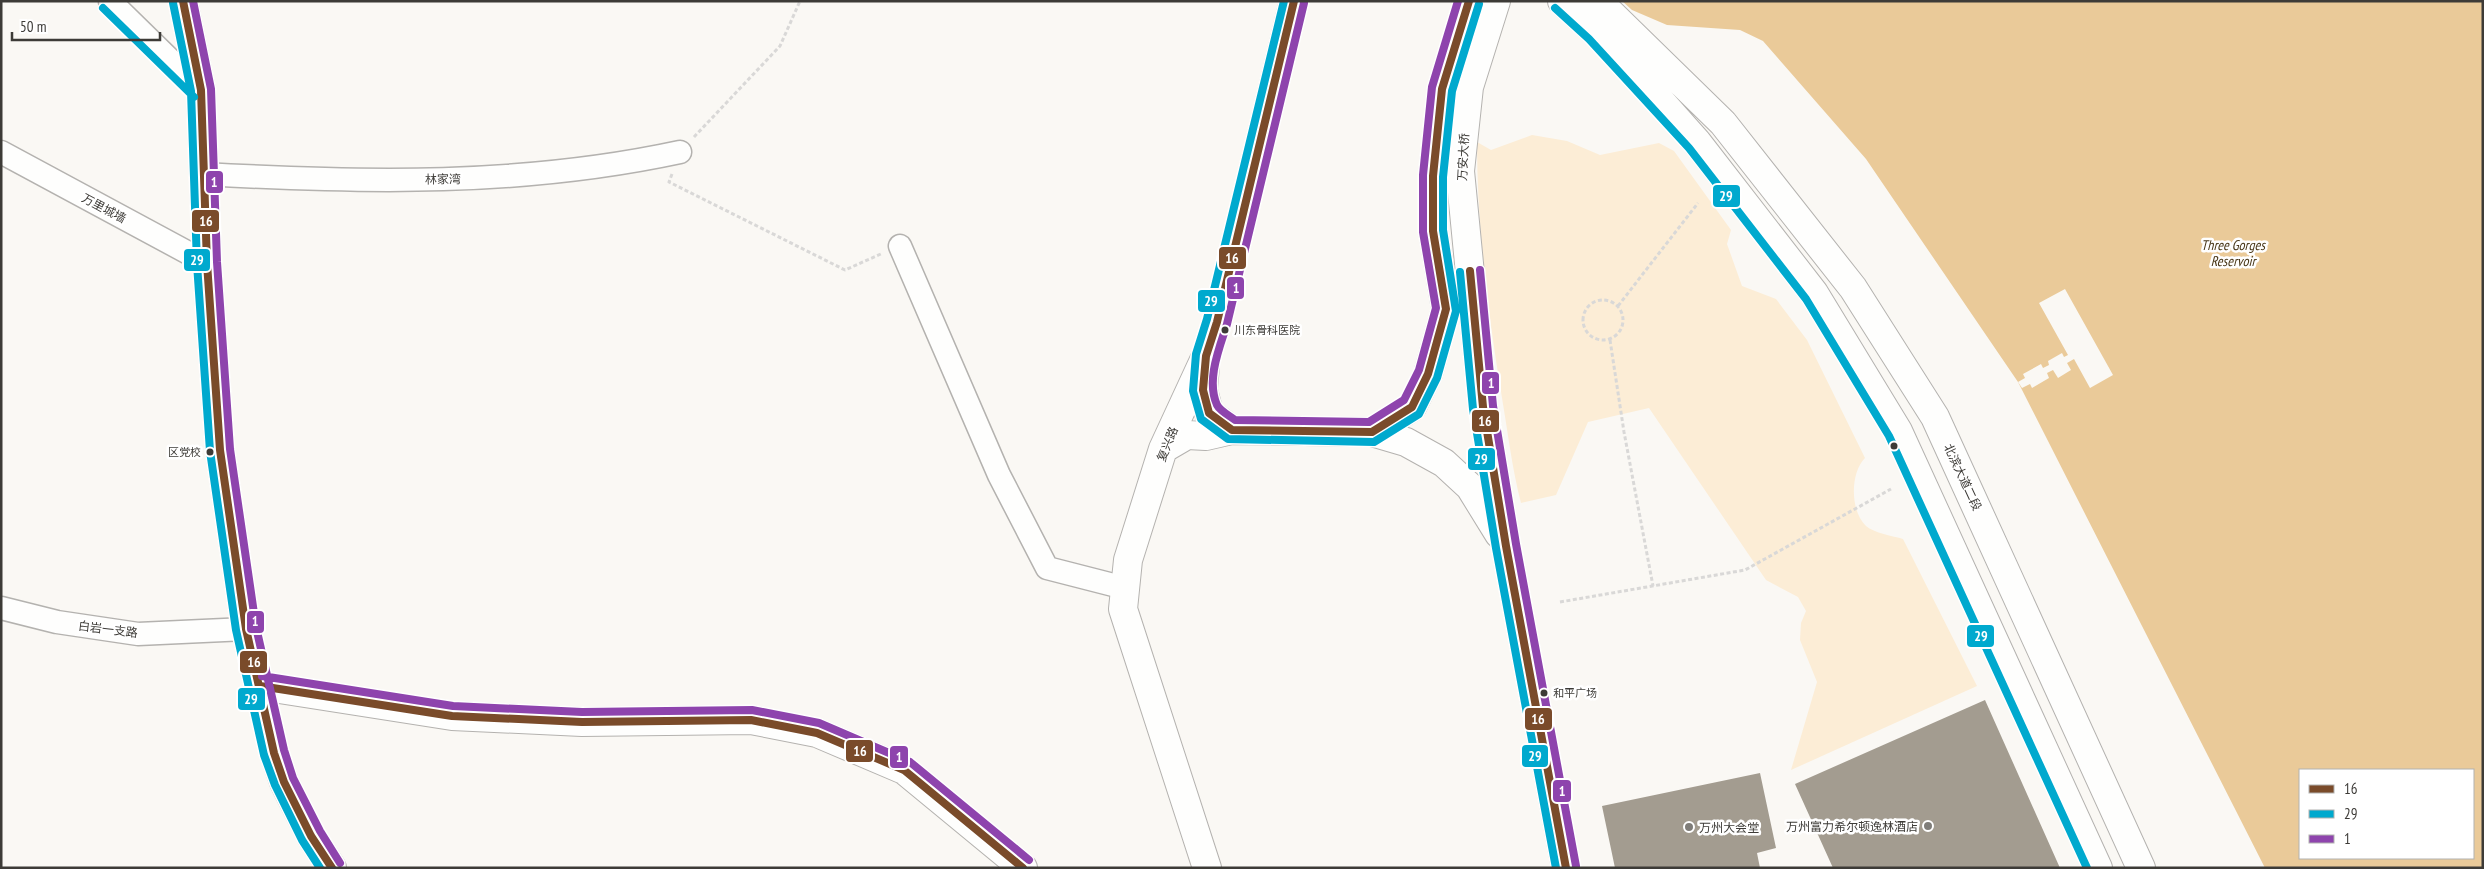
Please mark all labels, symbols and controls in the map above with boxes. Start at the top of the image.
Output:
scale bar [12,10,160,42]
text: 50 m [20,17,46,36]
street label: 万安大桥 [1454,133,1472,181]
line badge: 1 [205,170,224,194]
street label: 林家湾 [425,171,461,187]
text: 1 [211,173,217,191]
line badge: 29 [1712,184,1741,208]
text: 29 [1719,187,1733,205]
street label: 万里城墙 [79,190,129,226]
line badge: 16 [191,209,220,233]
text: 16 [199,212,213,230]
water label: Three Gorges Reservoir [2201,236,2266,270]
line badge: 16 [1218,246,1247,270]
line badge: 29 [183,248,211,272]
text: 16 [1225,249,1239,267]
text: 29 [190,251,204,269]
line badge: 1 [1226,276,1245,300]
text: 1 [1233,279,1239,297]
line badge: 29 [1197,289,1226,313]
text: 29 [1204,292,1218,310]
place label: 川东骨科医院 [1234,323,1300,337]
marker: 川东骨科医院 [1220,325,1230,335]
line badge: 1 [1481,371,1500,395]
text: 1 [1488,374,1494,392]
line badge: 16 [1471,409,1500,433]
text: 16 [1478,412,1492,430]
street label: 复兴路 [1153,424,1181,464]
unlabelled marker [1889,441,1899,451]
street label: 北滨大道二段 [1941,441,1985,513]
place label: 区党校 [168,445,201,459]
marker: 区党校 [205,447,215,457]
line badge: 29 [1467,447,1496,471]
text: 29 [1474,450,1488,468]
line badge: 1 [246,610,265,634]
text: 1 [252,612,258,630]
street label: 白岩一支路 [77,618,139,640]
line badge: 29 [1966,624,1995,648]
text: 29 [1974,627,1988,645]
line badge: 16 [239,650,268,674]
text: 16 [247,653,261,671]
place label: 和平广场 [1553,686,1597,700]
line badge: 29 [237,687,266,711]
marker: 和平广场 [1539,688,1549,698]
text: 29 [244,690,258,708]
line badge: 16 [1524,707,1553,731]
text: 16 [1531,710,1545,728]
line badge: 16 [845,739,874,763]
text: 16 [853,742,867,760]
line badge: 29 [1521,744,1549,768]
line badge: 1 [889,745,909,769]
text: 29 [1528,747,1542,765]
text: 1 [896,748,902,766]
legend [2299,769,2474,859]
line badge: 1 [1552,779,1572,803]
text: 16 [2344,779,2358,798]
text: 1 [1559,782,1565,800]
text: 29 [2344,804,2358,823]
place label: 万州富力希尔顿逸林酒店 [1786,819,1918,834]
place label: 万州大会堂 [1699,820,1759,835]
marker: 万州富力希尔顿逸林酒店 [1922,820,1934,832]
marker: 万州大会堂 [1683,821,1695,833]
text: 1 [2344,829,2351,848]

